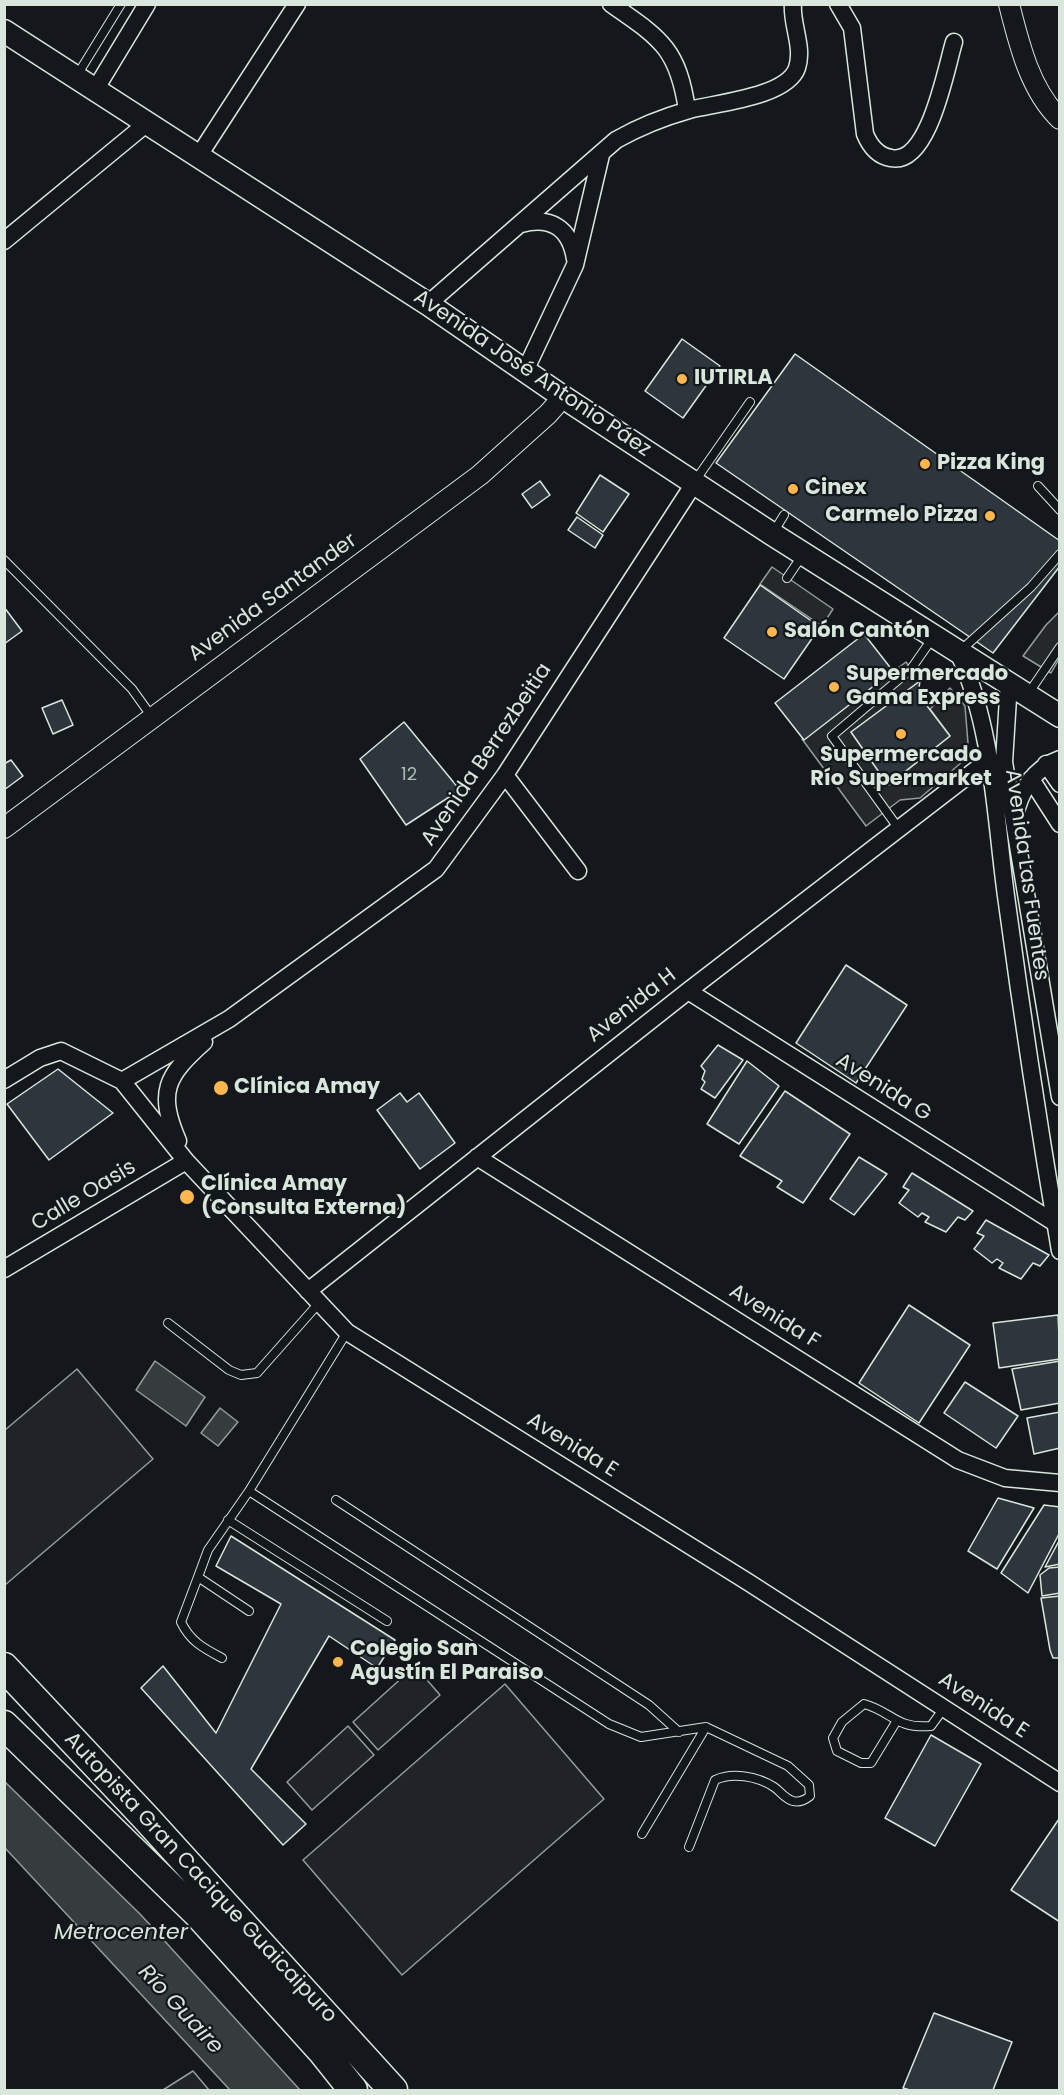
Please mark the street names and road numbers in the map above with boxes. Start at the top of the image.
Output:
street label: Avenida José Antonio Páez [408,285,656,463]
street label: Avenida Santander [184,528,362,668]
street label: Avenida Berrezbeitia [416,659,558,851]
street label: Avenida Las Fuentes [999,768,1053,982]
street label: Avenida H [582,963,682,1049]
street label: Avenida G [831,1049,935,1127]
street label: Calle Oasis [27,1155,141,1237]
street label: Avenida F [724,1279,824,1355]
street label: Avenida E [522,1408,622,1484]
street label: Avenida E [933,1668,1033,1744]
street label: Autopista Gran Cacique Guaicaipuro [58,1727,342,2029]

